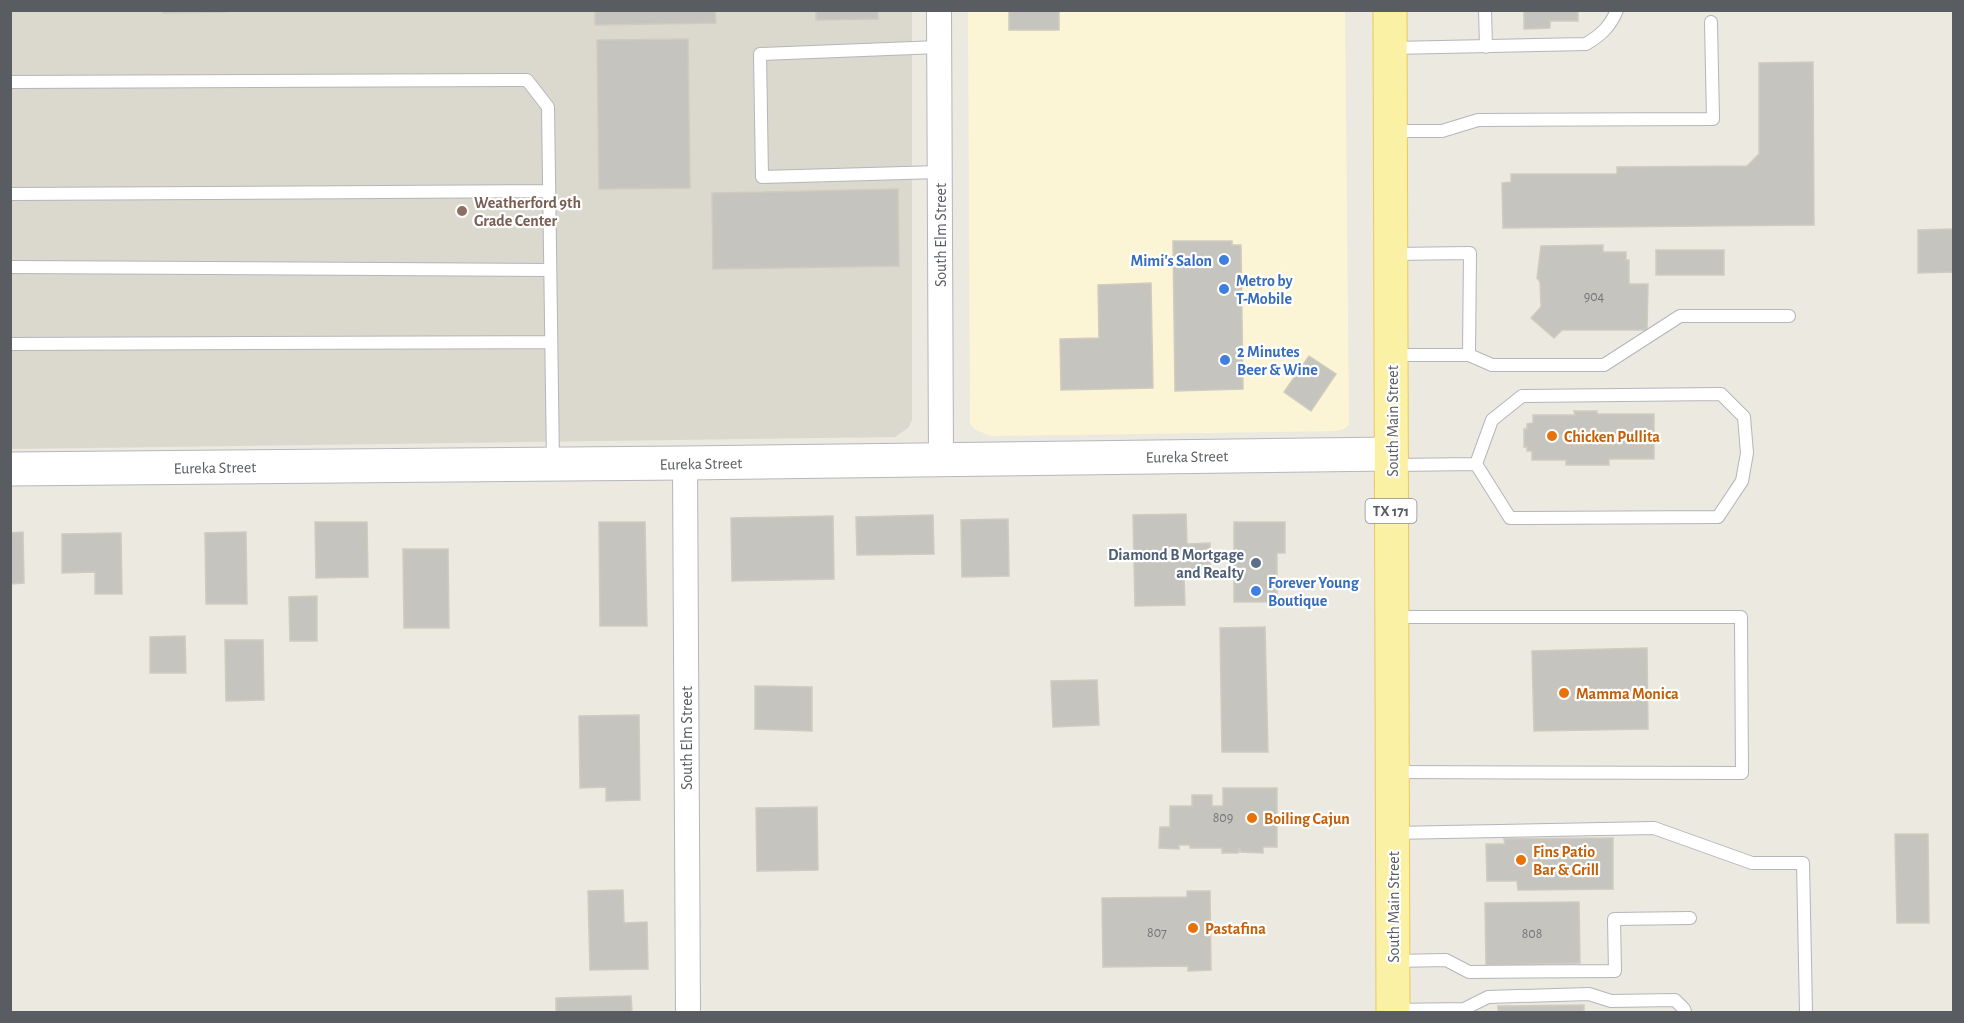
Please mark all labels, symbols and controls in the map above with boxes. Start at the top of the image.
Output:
street label: South Elm Street [933,183,949,287]
place label: Weatherford 9th Grade Center [474,195,581,229]
marker: Weatherford 9th Grade Center [455,204,469,218]
place label: Mimi's Salon [1130,253,1212,269]
marker: Mimi's Salon [1217,253,1231,267]
place label: Metro by T-Mobile [1236,273,1294,307]
marker: Metro by T-Mobile [1217,282,1231,296]
house number: 904 [1584,290,1605,304]
place label: 2 Minutes Beer & Wine [1237,344,1318,378]
marker: 2 Minutes Beer & Wine [1218,353,1232,367]
street label: South Main Street [1385,365,1401,477]
marker: Chicken Pullita [1545,429,1559,443]
place label: Chicken Pullita [1564,429,1660,445]
street label: Eureka Street [1146,448,1228,466]
street label: Eureka Street [660,455,742,473]
street label: Eureka Street [174,459,256,477]
road number: TX 171 [1366,499,1416,523]
place label: Diamond B Mortgage and Realty [1108,547,1245,582]
marker: Diamond B Mortgage and Realty [1249,556,1263,570]
place label: Forever Young Boutique [1268,575,1360,609]
marker: Forever Young Boutique [1249,584,1263,598]
street label: South Elm Street [679,686,695,790]
marker: Mamma Monica [1557,686,1571,700]
place label: Mamma Monica [1576,686,1679,702]
house number: 809 [1213,811,1233,825]
marker: Boiling Cajun [1245,811,1259,825]
place label: Boiling Cajun [1264,811,1350,828]
place label: Fins Patio Bar & Grill [1533,844,1599,878]
street label: South Main Street [1386,851,1402,963]
marker: Fins Patio Bar & Grill [1514,853,1528,867]
marker: Pastafina [1186,921,1200,935]
place label: Pastafina [1205,921,1266,937]
house number: 807 [1147,926,1167,940]
house number: 808 [1522,927,1542,941]

